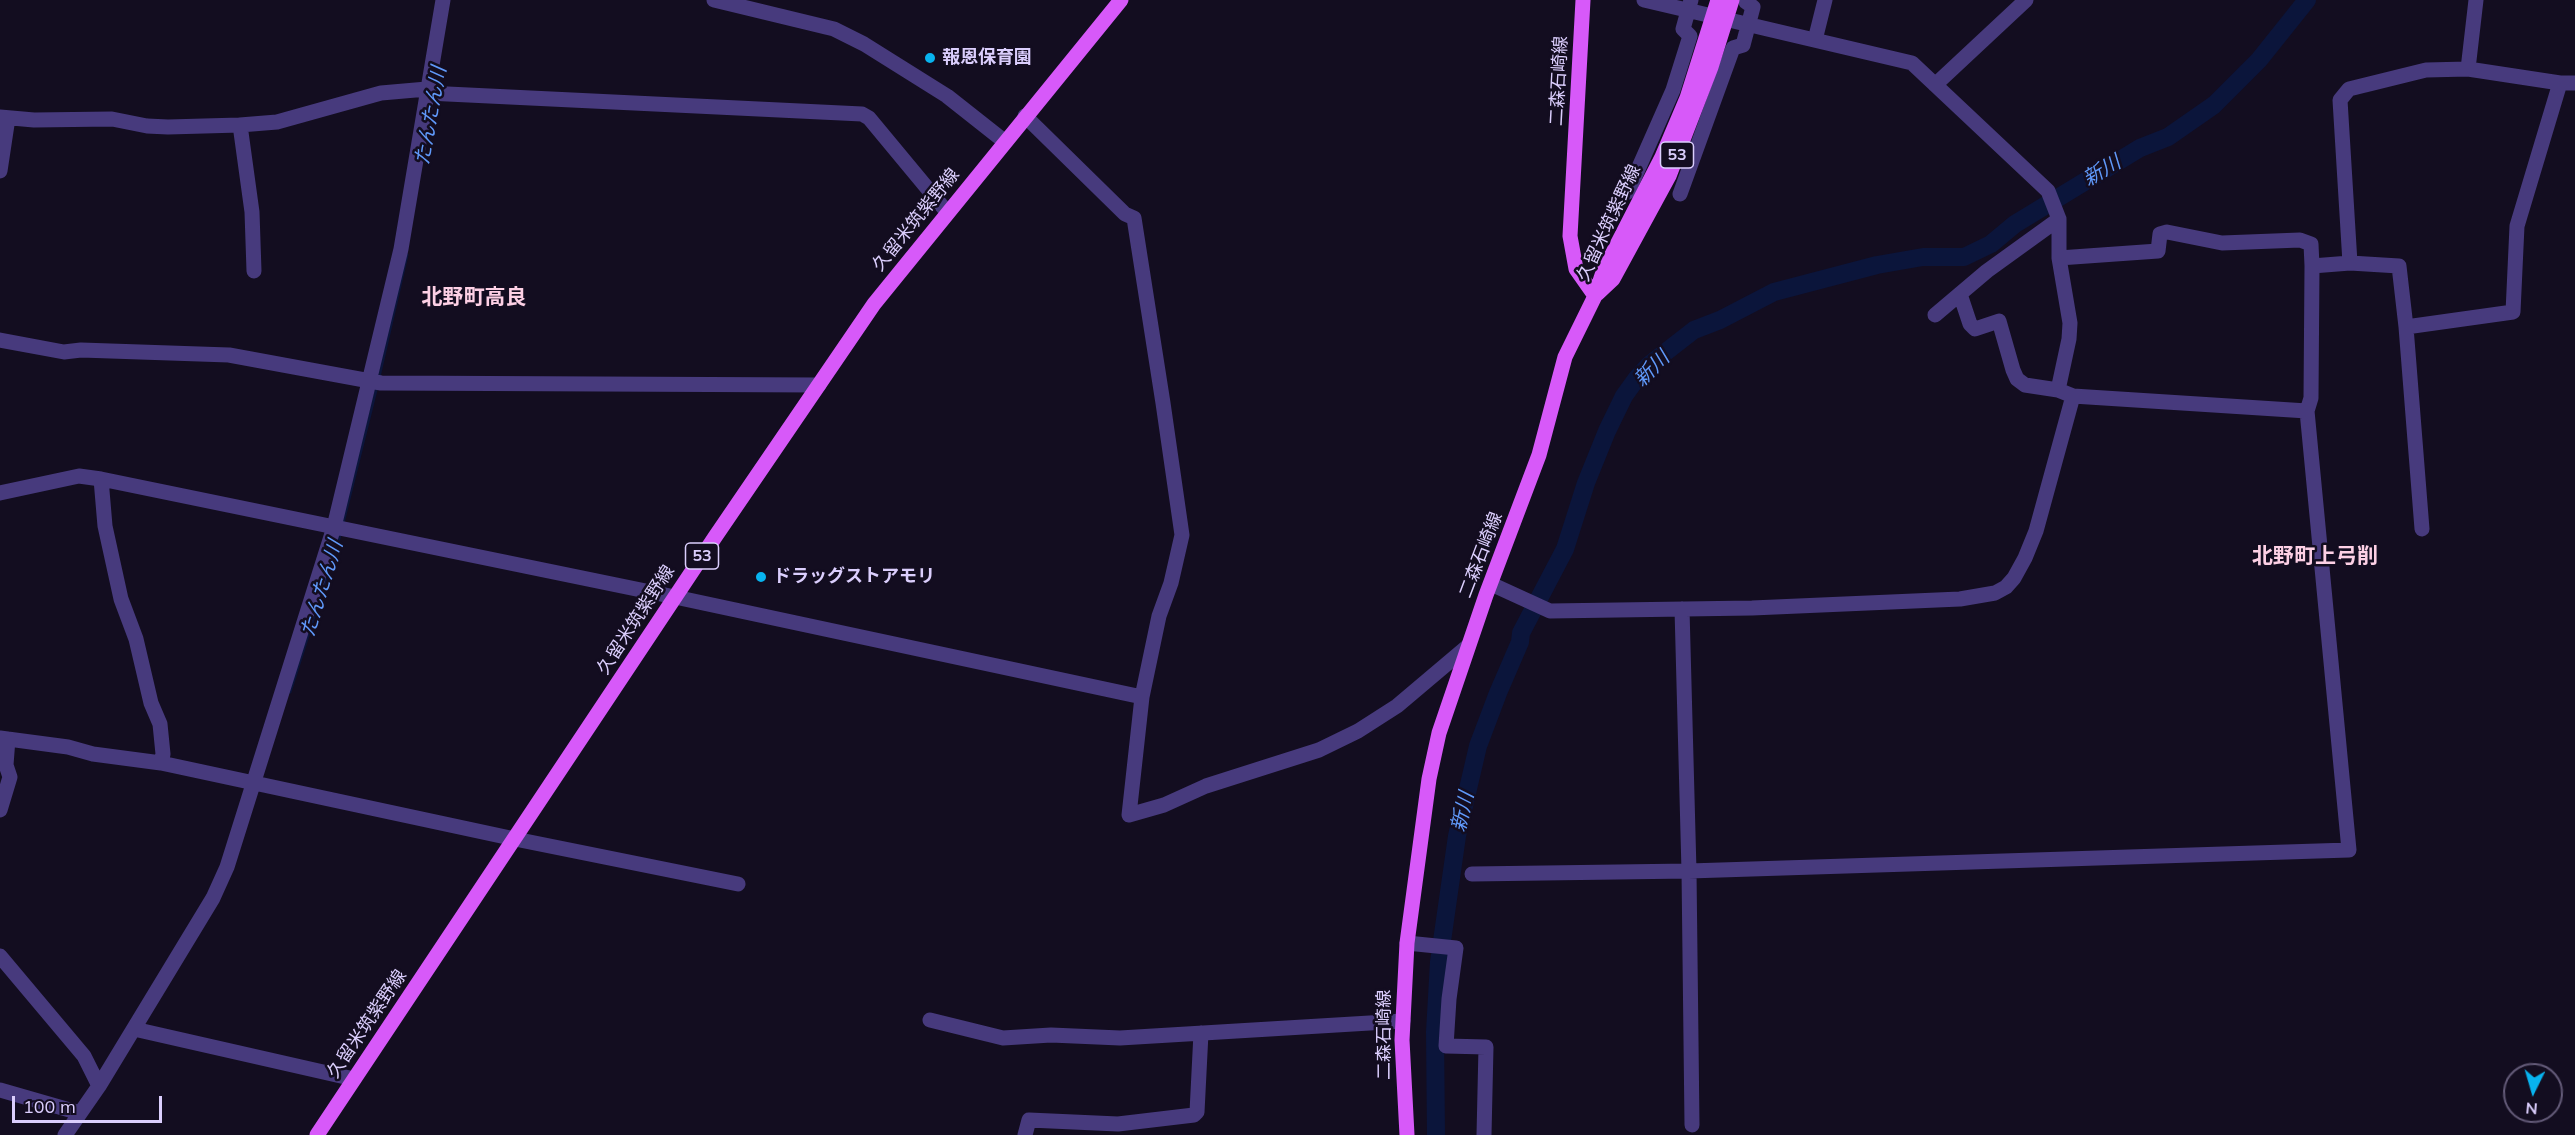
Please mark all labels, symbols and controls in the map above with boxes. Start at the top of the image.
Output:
street label: 二森石崎線 [1546,35,1572,127]
place label: 報恩保育園 [942,47,1032,69]
marker: 報恩保育園 [923,51,937,65]
water label: たんたん川 [410,65,452,167]
road number: 53 [1660,142,1694,168]
water label: 新川 [2079,150,2125,192]
street label: 久留米筑紫野線 [1573,161,1645,285]
street label: 久留米筑紫野線 [868,164,964,276]
district label: 北野町高良 [422,285,526,311]
water label: 新川 [1629,346,1675,392]
street label: 二森石崎線 [1455,509,1507,601]
water label: たんたん川 [296,538,348,640]
road number: 53 [686,543,718,569]
district label: 北野町上弓削 [2252,544,2378,570]
street label: 久留米筑紫野線 [593,561,679,679]
place label: ドラッグストアモリ [773,566,935,588]
marker: ドラッグストアモリ [754,570,768,584]
water label: 新川 [1447,790,1479,834]
street label: 久留米筑紫野線 [323,966,411,1082]
street label: 二森石崎線 [1374,990,1396,1080]
north arrow [2503,1063,2563,1123]
scale bar [15,1084,165,1122]
text: 100 m [23,1095,76,1118]
text: N [2525,1098,2539,1119]

